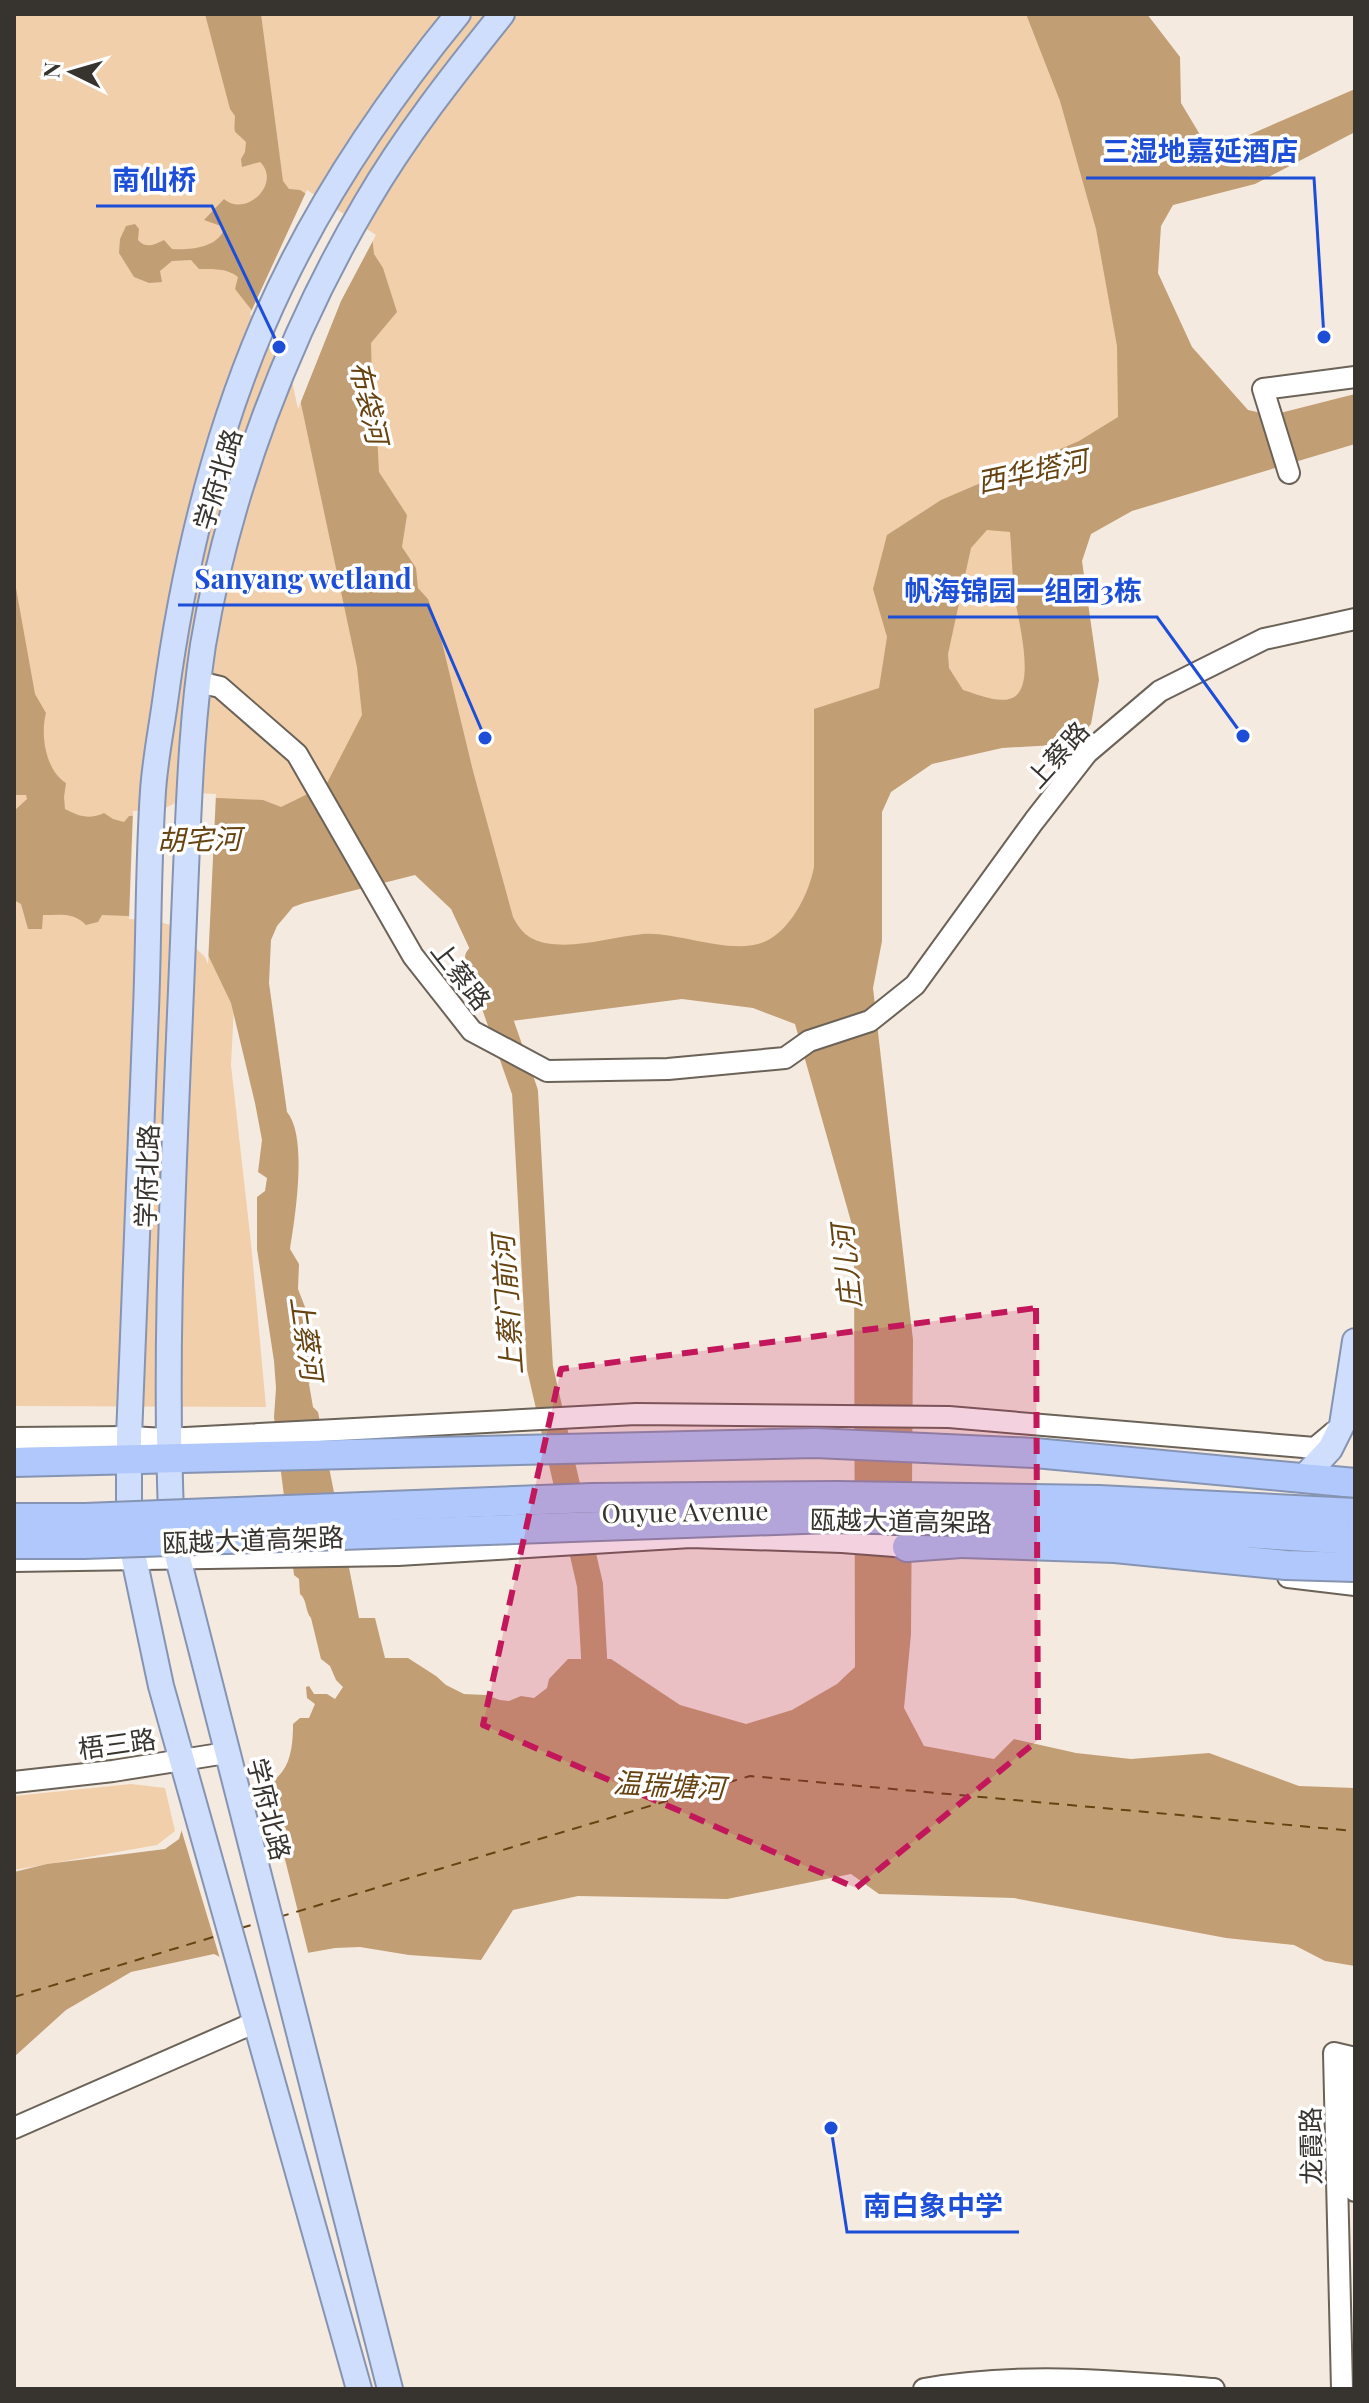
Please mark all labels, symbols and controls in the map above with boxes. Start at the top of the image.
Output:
north arrow [32,32,112,112]
text: N [35,61,67,79]
callout: 三湿地嘉延酒店 [1086,126,1314,178]
text: 三湿地嘉延酒店 [1102,131,1298,168]
callout: 南仙桥 [96,154,212,206]
text: 南仙桥 [112,160,196,197]
water label: 布袋河 [343,357,399,452]
street label: 学府北路 [185,424,249,534]
water label: 西华塔河 [973,439,1096,500]
callout: Sanyang wetland [178,553,428,605]
text: Sanyang wetland [194,559,412,596]
callout: 帆海锦园一组团3栋 [888,565,1157,617]
text: 帆海锦园一组团3栋 [904,571,1142,608]
street label: 上蔡路 [1018,713,1096,795]
water label: 胡宅河 [157,819,246,857]
street label: 上蔡路 [424,933,500,1017]
street label: 学府北路 [127,1123,165,1229]
water label: 庄儿河 [822,1218,868,1311]
water label: 上蔡门前河 [482,1229,529,1376]
water label: 上蔡河 [284,1294,333,1387]
street label: Ouyue Avenue [601,1492,769,1530]
street label: 瓯越大道高架路 [810,1501,992,1539]
street label: 瓯越大道高架路 [161,1518,345,1560]
street label: 梧三路 [76,1720,158,1766]
street label: 学府北路 [240,1754,300,1864]
water label: 温瑞塘河 [612,1763,731,1806]
street label: 龙霞路 [1292,2107,1328,2185]
callout: 南白象中学 [847,2180,1019,2232]
text: 南白象中学 [863,2186,1003,2223]

